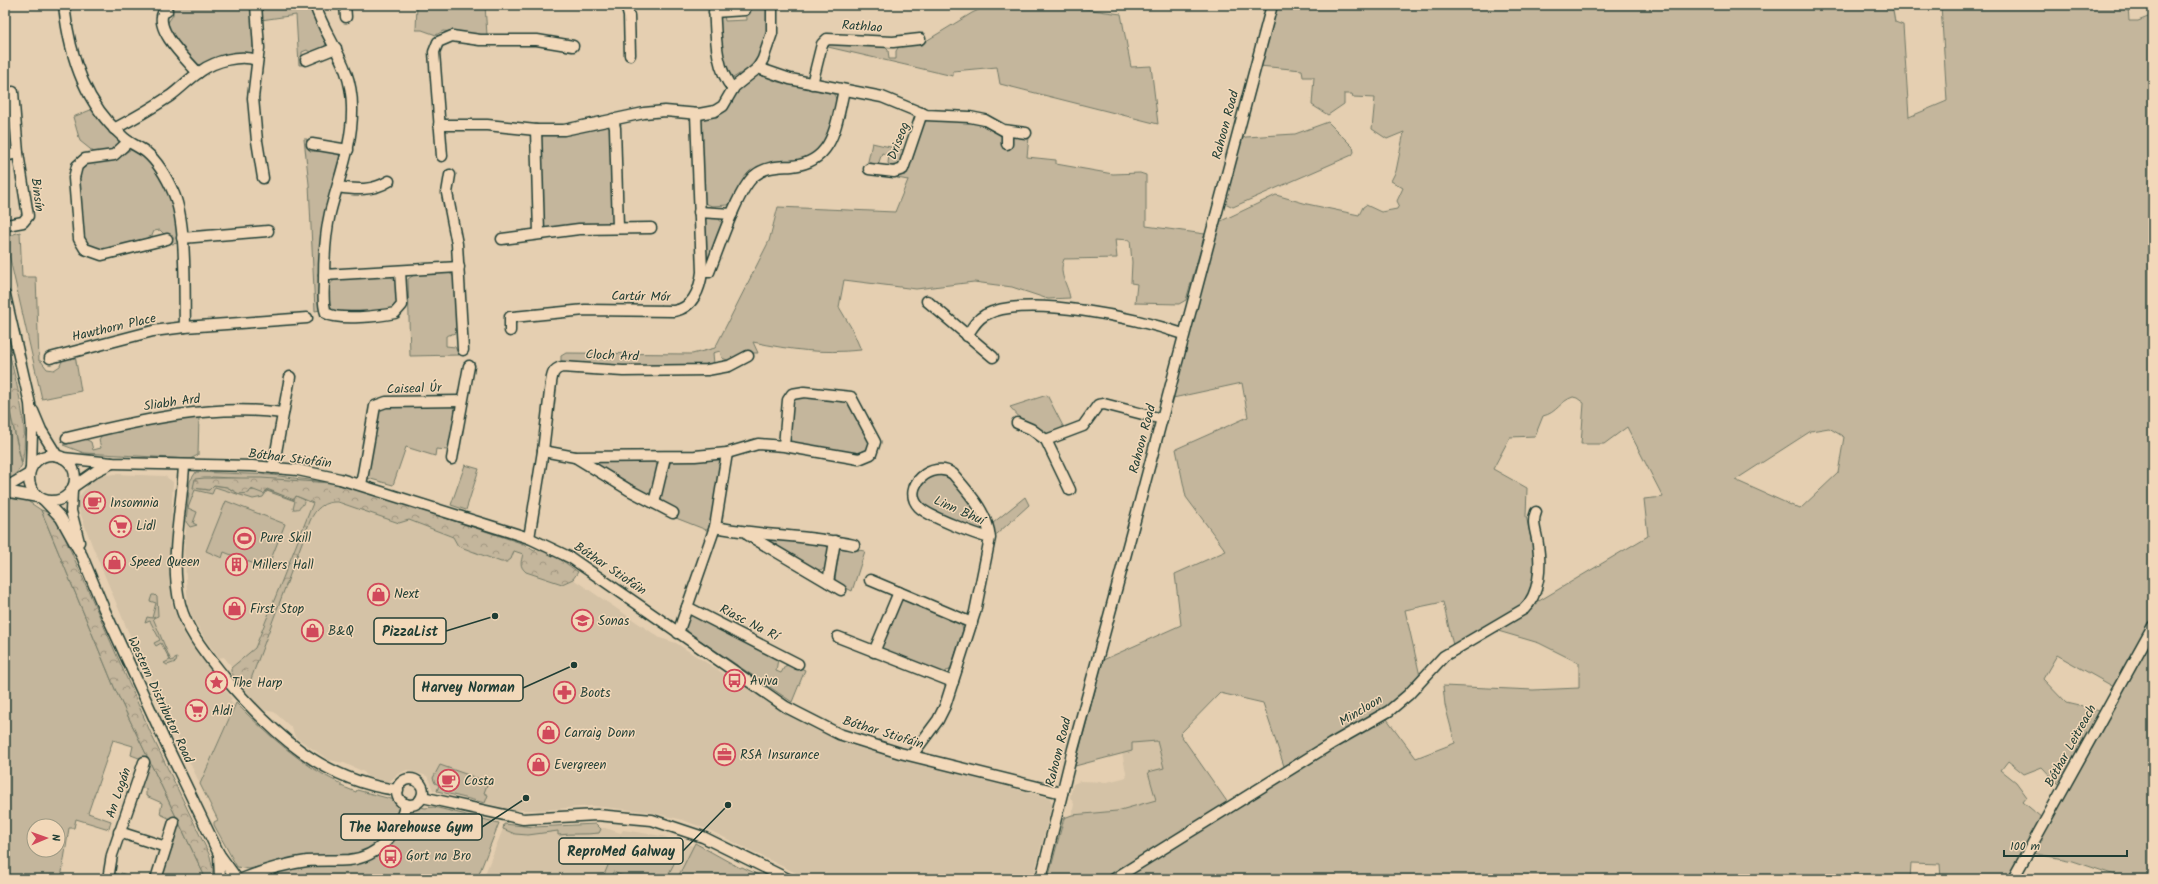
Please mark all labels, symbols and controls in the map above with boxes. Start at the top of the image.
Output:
street label: Rathlao [841,15,883,39]
street label: Rahoon Road [1207,88,1245,162]
street label: Driseog [882,119,916,163]
street label: Binsín [25,177,49,213]
street label: Cartúr Mór [611,286,672,308]
street label: Hawthorn Place [70,308,158,348]
street label: Cloch Ard [585,345,640,367]
street label: Caiseal Úr [386,378,442,400]
street label: Sliabh Ard [142,389,202,417]
street label: Rahoon Road [1124,402,1162,476]
street label: Bóthar Stiofáin [247,443,333,475]
cafe icon: Insomnia [81,490,107,516]
street label: Linn Bhuí [930,490,990,532]
place label: Insomnia [110,493,159,514]
supermarket icon: Lidl [108,513,134,539]
place label: Lidl [136,516,156,537]
sports icon: Pure Skill [232,525,258,551]
place label: Pure Skill [260,528,311,549]
street label: Bóthar Stiofáin [569,537,651,601]
shop icon: Speed Queen [102,549,128,575]
place label: Speed Queen [130,552,200,573]
building icon: Millers Hall [224,552,250,578]
place label: Millers Hall [252,555,314,576]
shop icon: Next [366,581,392,607]
place label: Next [394,584,420,605]
shop icon: First Stop [222,596,248,622]
place label: First Stop [250,599,305,620]
street label: Riasc Na Rí [716,599,784,648]
school or university icon: Sonas [569,608,595,634]
place label: Sonas [598,611,630,632]
shop icon: B&Q [299,618,325,644]
callout: PizzaList [374,618,446,644]
place label: B&Q [328,621,354,642]
text: PizzaList [382,621,439,643]
street label: Western Distributor Road [121,633,199,767]
bus stop icon: Aviva [722,668,748,694]
place icon: The Harp [203,670,229,696]
place label: Aviva [750,671,778,692]
place label: The Harp [232,673,283,694]
callout: Harvey Norman [414,675,523,701]
text: Harvey Norman [421,677,515,699]
pharmacy icon: Boots [551,680,577,706]
place label: Boots [580,683,611,704]
street label: Mincloon [1335,690,1387,732]
supermarket icon: Aldi [183,698,209,724]
place label: Aldi [212,701,234,722]
street label: Bóthar Leitreach [2040,701,2102,791]
street label: Bóthar Stiofáin [840,711,926,755]
street label: Rahoon Road [1040,715,1078,789]
shop icon: Carraig Donn [536,720,562,746]
place label: Carraig Donn [564,723,635,744]
office icon: RSA Insurance [711,742,737,768]
place label: RSA Insurance [740,745,819,766]
shop icon: Evergreen [525,752,551,778]
place label: Evergreen [554,755,606,776]
street label: An Logán [101,765,137,821]
cafe icon: Costa [436,768,462,794]
place label: Costa [464,771,494,792]
callout: The Warehouse Gym [341,814,482,840]
text: The Warehouse Gym [349,817,474,839]
north arrow [26,818,66,858]
scale bar [2004,832,2127,858]
text: N [46,834,64,842]
text: 100 m [2010,837,2041,856]
callout: ReproMed Galway [559,838,683,864]
text: ReproMed Galway [567,841,676,863]
bus stop icon: Gort na Bro [378,843,404,869]
place label: Gort na Bro [406,846,471,867]

